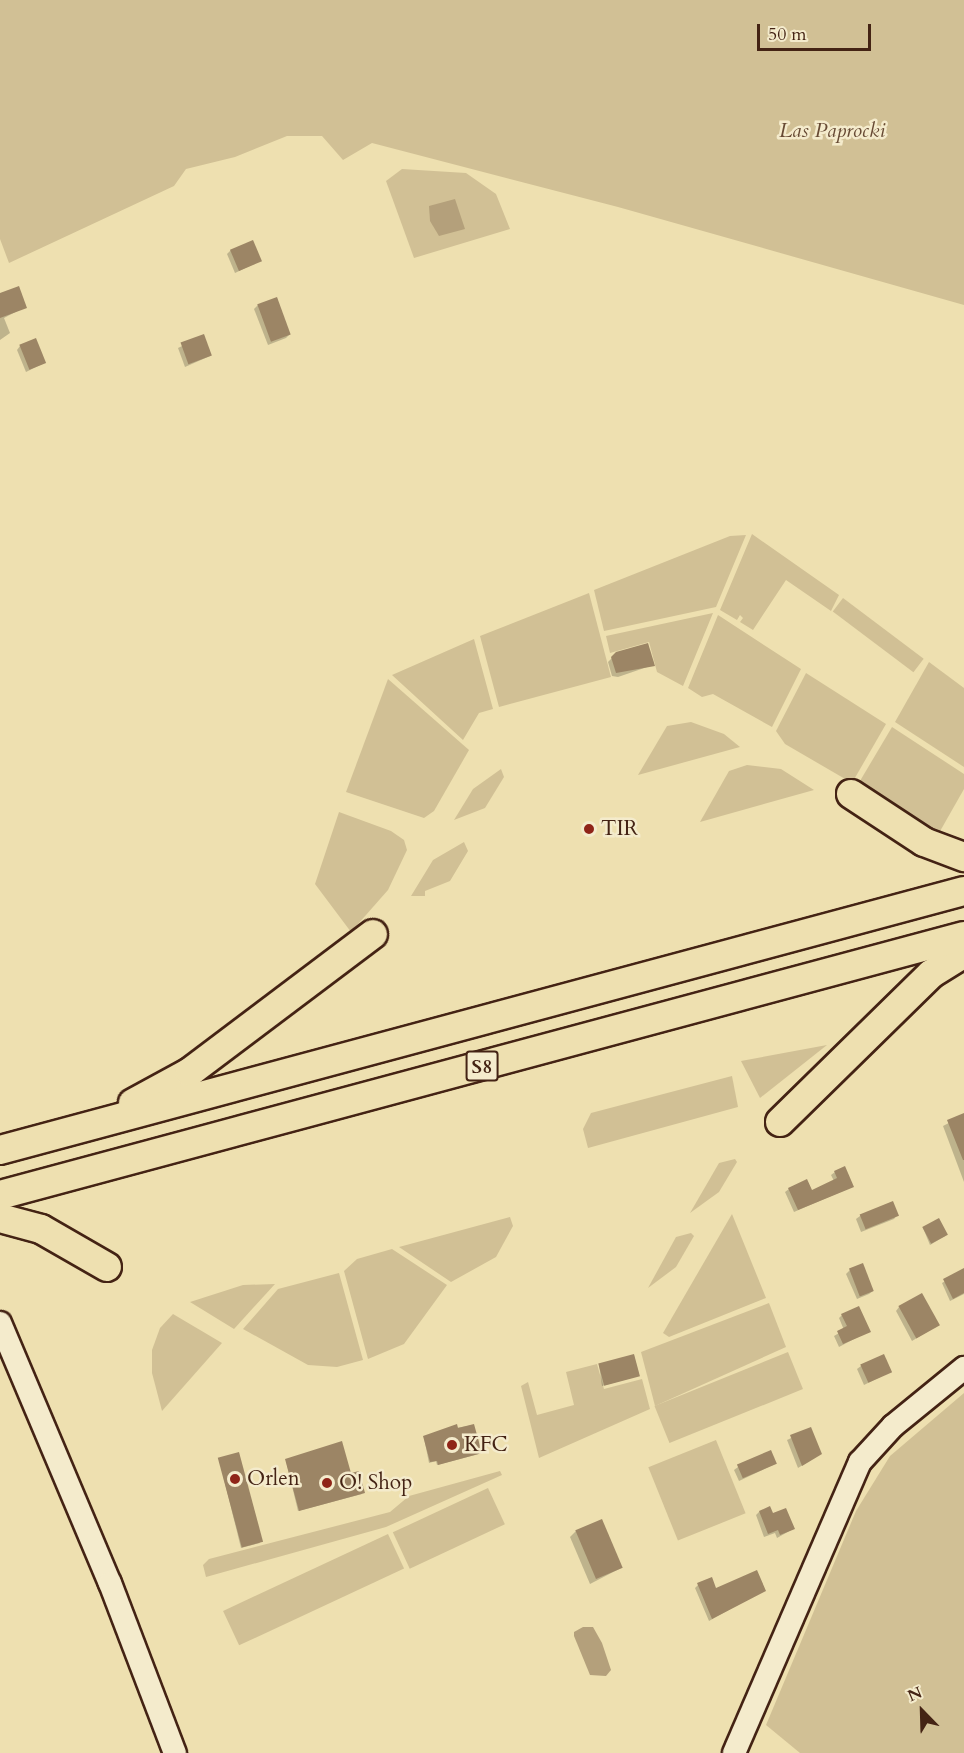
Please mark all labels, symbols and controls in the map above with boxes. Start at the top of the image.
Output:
scale bar [760,12,874,50]
text: 50 m [768,22,807,47]
park label: Las Paprocki [779,118,885,144]
place label: TIR [601,816,638,842]
marker: TIR [582,822,596,836]
road number: S8 [466,1049,498,1083]
place label: KFC [464,1432,508,1458]
marker: KFC [445,1438,459,1452]
place label: Orlen [247,1466,300,1492]
place label: O! Shop [339,1470,412,1496]
marker: Orlen [228,1472,242,1486]
marker: O! Shop [320,1476,334,1490]
north arrow [892,1681,952,1741]
text: N [904,1682,926,1707]

